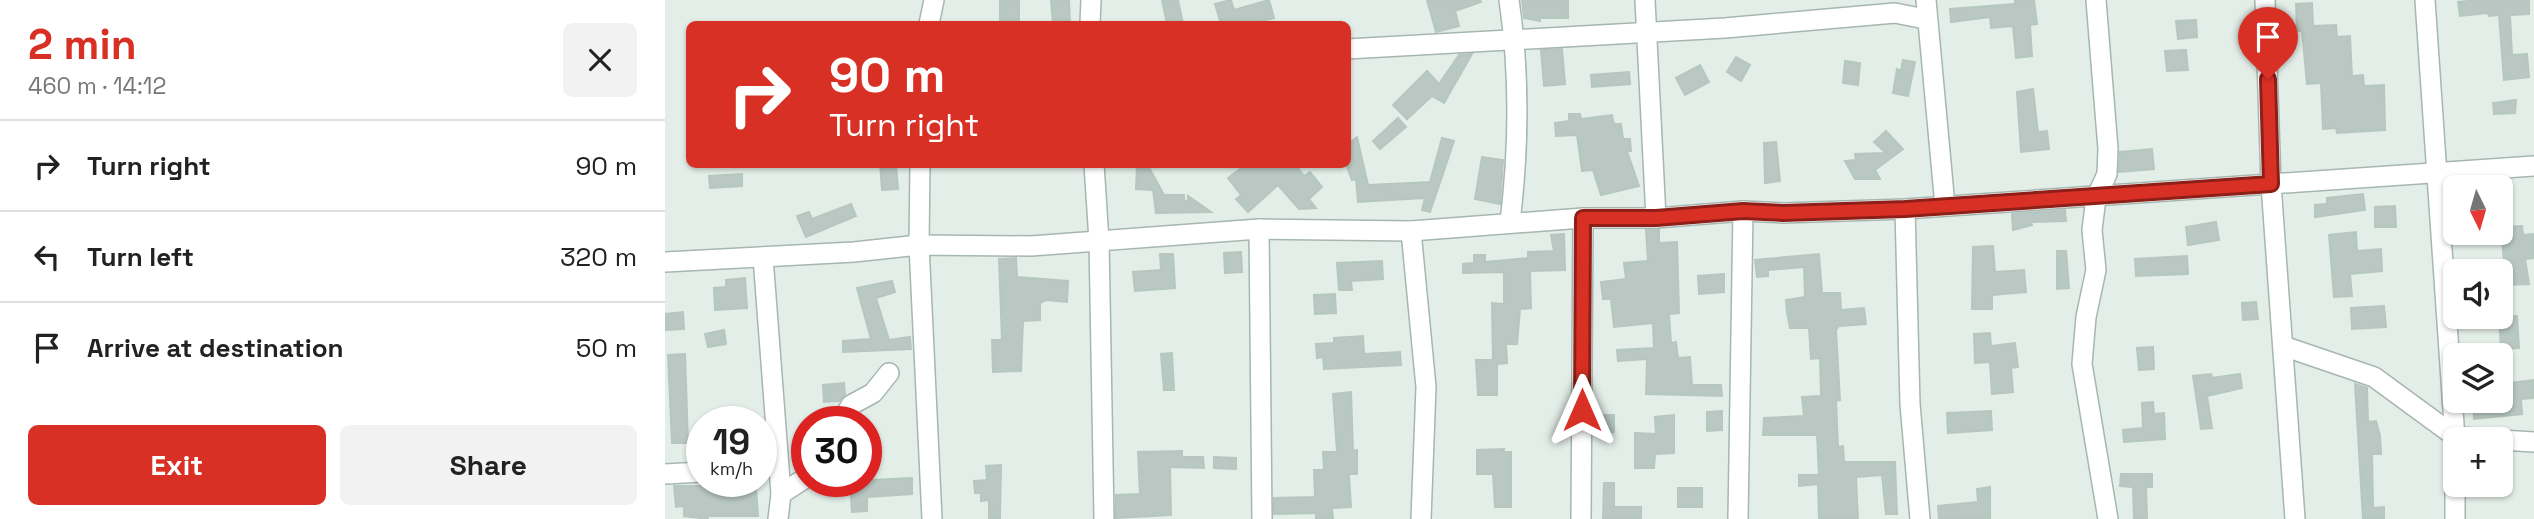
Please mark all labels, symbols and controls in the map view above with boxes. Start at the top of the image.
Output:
pin [2238,7,2298,79]
text: 2 min [28,18,137,71]
icon: arrive [2249,18,2287,56]
button: close [563,23,637,97]
text: 90 m [829,44,945,106]
icon: right [714,49,805,140]
text: 460 m · 14:12 [28,71,166,101]
text: Turn right [829,105,979,145]
icon: right [28,147,66,185]
text: Turn right [87,149,211,183]
text: 90 m [575,149,637,183]
north arrow [2443,175,2513,245]
map controls [2443,175,2513,497]
icon: left [28,238,66,276]
text: Turn left [87,240,194,274]
text: 320 m [560,240,637,274]
button: sound [2443,259,2513,329]
icon: arrive [28,329,66,367]
text: Arrive at destination [87,331,344,365]
text: 50 m [576,331,637,365]
button: layers [2443,343,2513,413]
position arrow [1545,373,1619,447]
speed limit sign: 30 [791,406,882,497]
text: 19 [713,420,750,464]
button: Exit [28,425,326,505]
button: Share [340,425,637,505]
button: + [2443,427,2513,497]
text: km/h [710,457,753,480]

